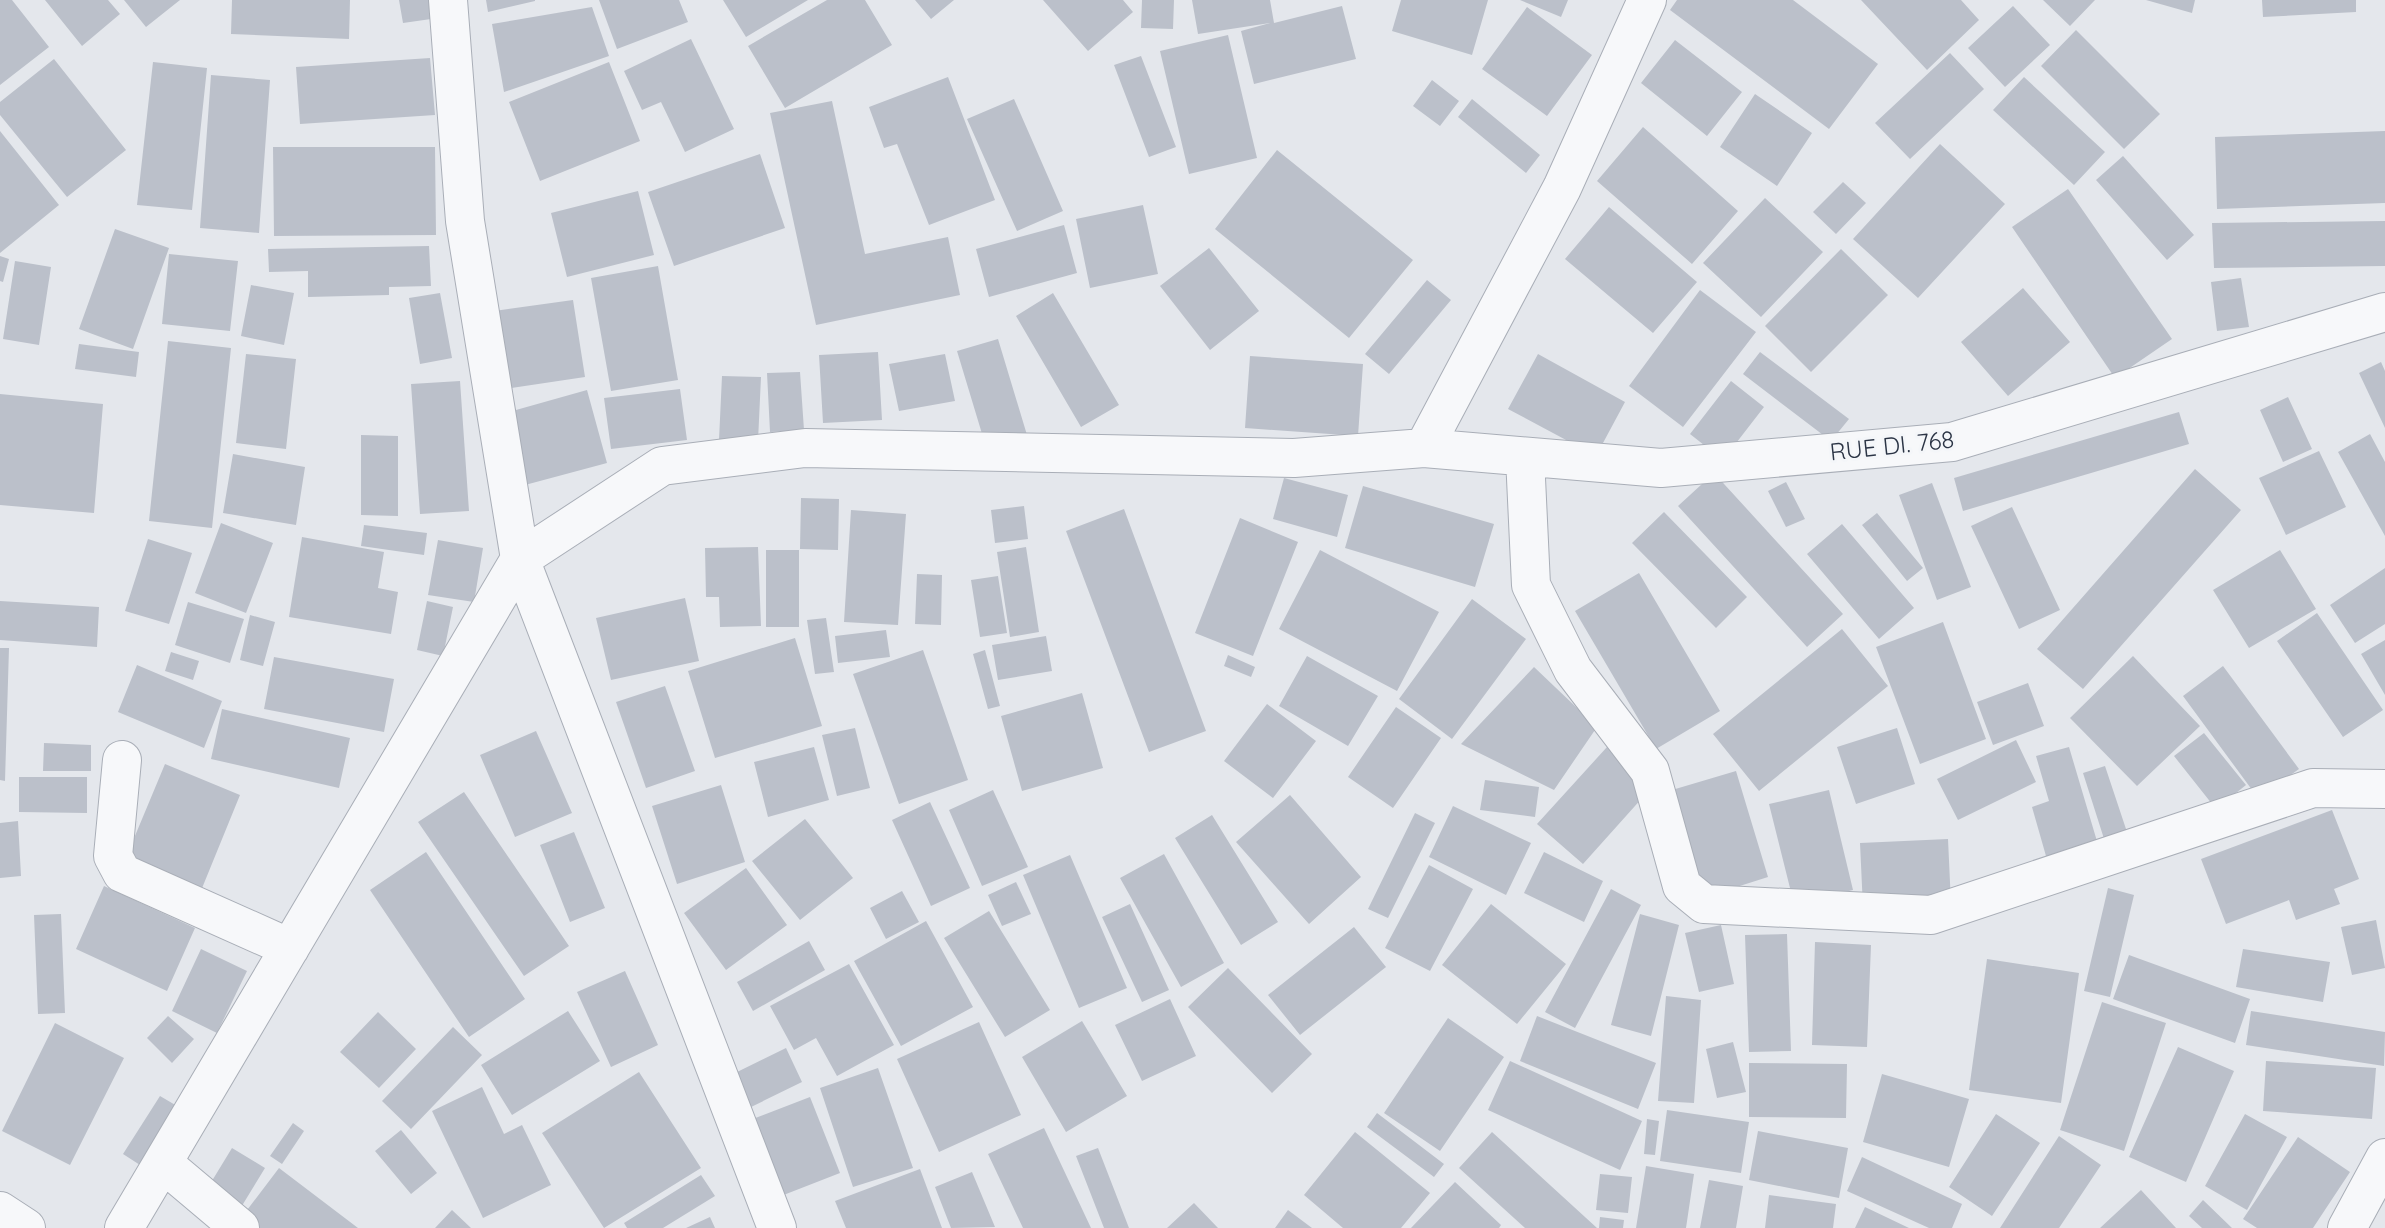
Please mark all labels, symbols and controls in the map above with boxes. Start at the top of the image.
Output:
street label: RUE DI. 768 [1828,424,1956,466]

